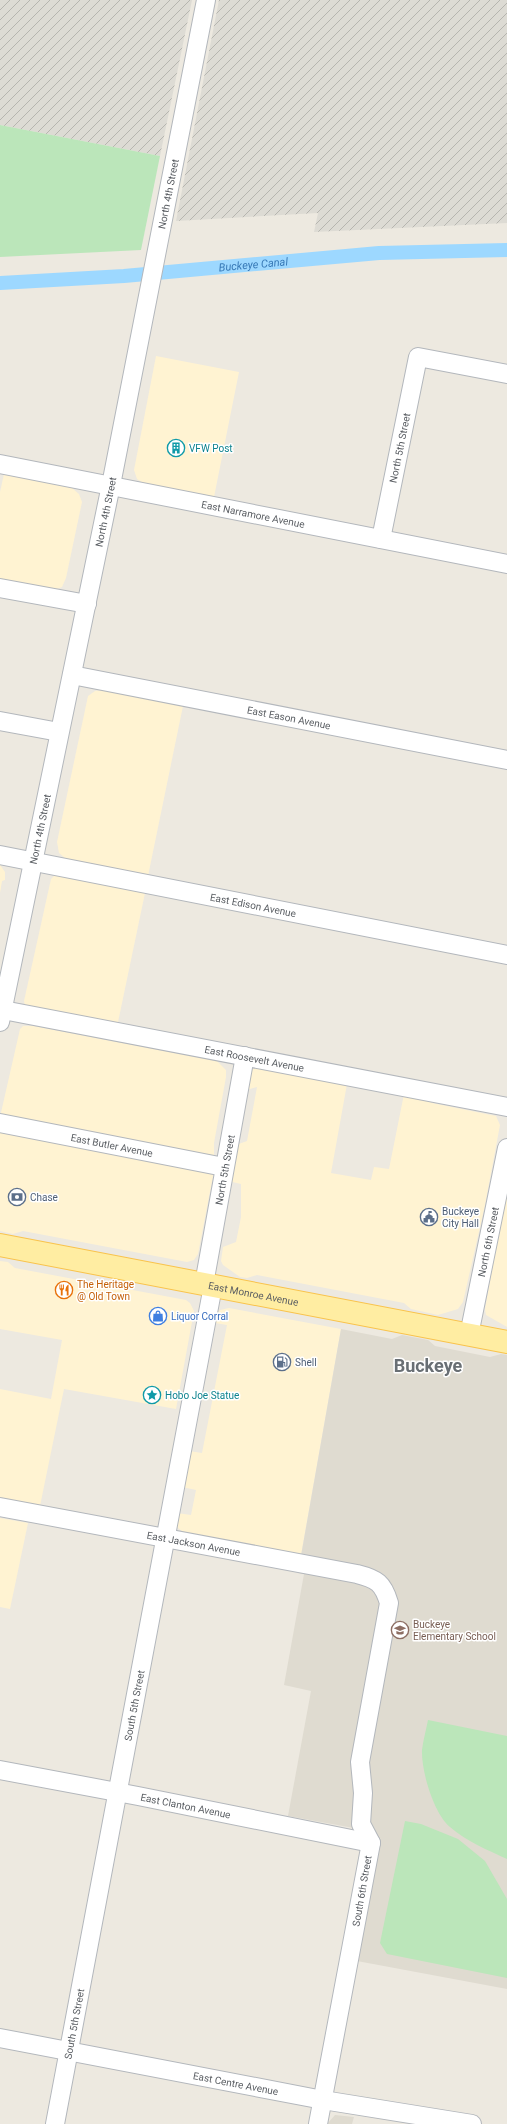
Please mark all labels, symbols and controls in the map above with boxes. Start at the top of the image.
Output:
street label: North 4th Street [156,158,180,230]
water label: Buckeye Canal [218,255,289,274]
street label: North 5th Street [387,412,412,484]
building icon: VFW Post [166,438,186,458]
place label: VFW Post [189,443,233,454]
street label: North 4th Street [93,476,118,548]
street label: East Narramore Avenue [201,498,306,529]
street label: East Eason Avenue [246,704,332,731]
street label: North 4th Street [27,793,52,865]
street label: East Edison Avenue [209,891,297,919]
street label: East Roosevelt Avenue [204,1043,305,1073]
street label: East Butler Avenue [70,1132,154,1158]
street label: North 5th Street [213,1134,236,1206]
bank icon: Chase [7,1187,27,1207]
place label: Chase [30,1192,58,1203]
place label: Buckeye City Hall [442,1206,479,1229]
street label: North 6th Street [475,1206,500,1278]
public building icon: Buckeye City Hall [419,1207,439,1227]
place label: The Heritage @ Old Town [77,1279,134,1302]
street label: East Monroe Avenue [207,1279,299,1307]
restaurant icon: The Heritage @ Old Town [54,1280,74,1300]
shop icon: Liquor Corral [148,1306,168,1326]
place label: Liquor Corral [171,1311,228,1322]
fuel station icon: Shell [272,1352,292,1372]
district label: Buckeye [394,1355,463,1376]
place label: Shell [295,1357,317,1368]
place icon: Hobo Joe Statue [142,1385,162,1405]
place label: Hobo Joe Statue [165,1390,239,1401]
street label: East Jackson Avenue [146,1529,241,1558]
place label: Buckeye Elementary School [413,1619,496,1642]
school or university icon: Buckeye Elementary School [390,1620,410,1640]
street label: South 5th Street [122,1669,146,1742]
street label: East Clanton Avenue [140,1791,232,1820]
street label: South 6th Street [350,1855,374,1927]
street label: South 5th Street [62,1987,86,2060]
street label: East Centre Avenue [192,2070,279,2097]

